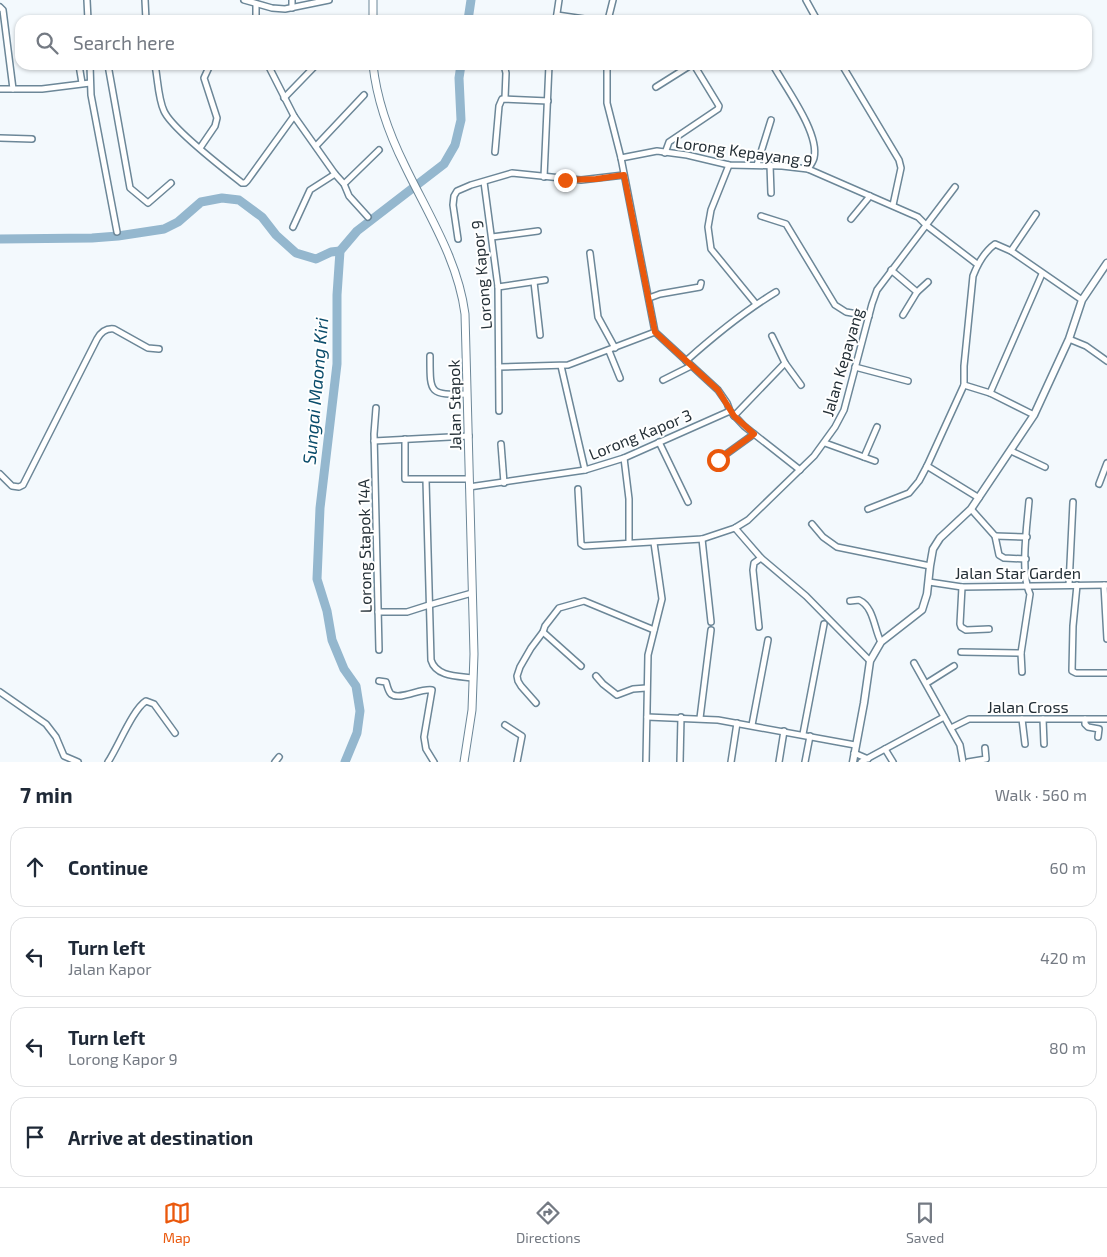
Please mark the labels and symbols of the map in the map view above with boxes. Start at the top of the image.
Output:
street label: Lorong Kepayang 9 [674,132,814,170]
route end [554,169,577,192]
street label: Lorong Kapor 9 [467,219,495,331]
street label: Jalan Kepayang [817,306,867,418]
water label: Sungai Maong Kiri [298,316,332,465]
street label: Jalan Stapok [444,359,464,451]
street label: Lorong Kapor 3 [586,405,694,463]
route start [707,449,730,472]
street label: Lorong Stapok 14A [353,479,375,613]
street label: Jalan Star Garden [955,563,1081,582]
street label: Jalan Cross [987,697,1069,716]

